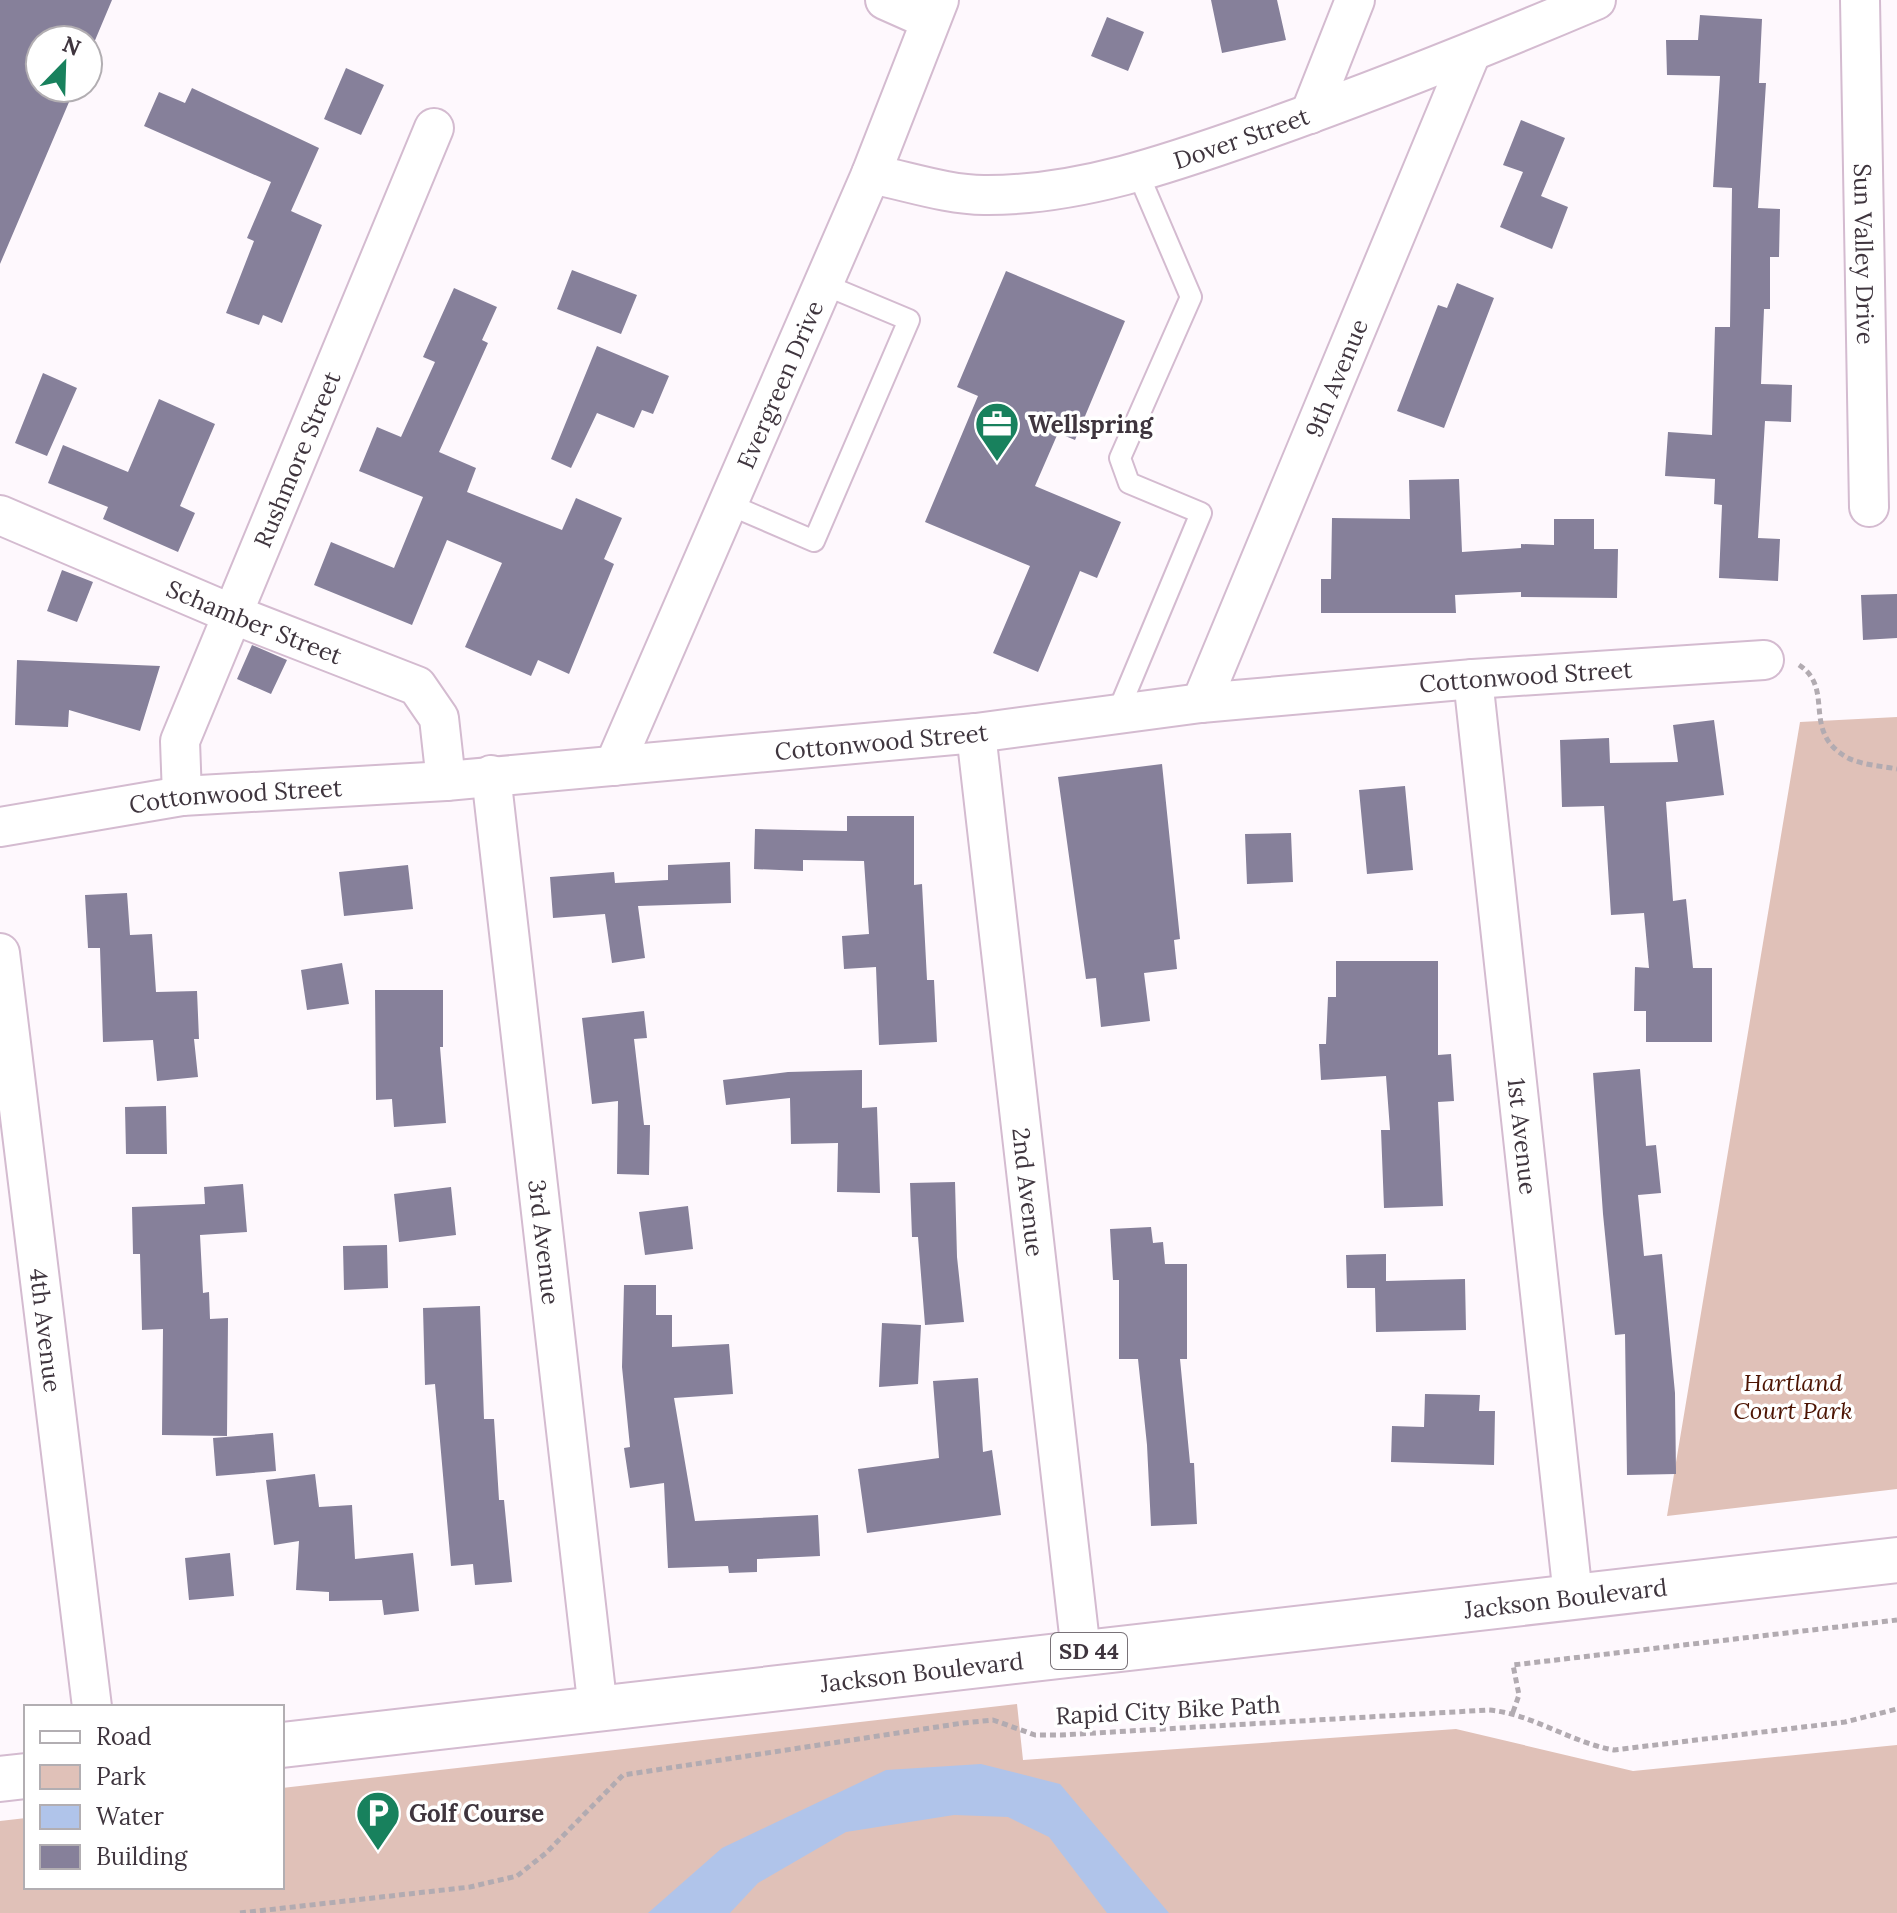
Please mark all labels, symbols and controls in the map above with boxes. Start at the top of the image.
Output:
north arrow [24,24,104,104]
text: N [59,29,85,62]
street label: Dover Street [1169,100,1314,176]
street label: Sun Valley Drive [1847,163,1882,345]
street label: Evergreen Drive [730,295,830,473]
street label: 9th Avenue [1298,314,1374,442]
street label: Rushmore Street [246,366,347,552]
office icon: Wellspring [973,400,1021,463]
place label: Wellspring [1028,409,1154,440]
street label: Schamber Street [162,572,347,671]
street label: Cottonwood Street [1418,653,1634,699]
street label: Cottonwood Street [773,716,990,767]
street label: Cottonwood Street [127,771,344,820]
street label: 1st Avenue [1501,1076,1545,1196]
street label: 2nd Avenue [1006,1126,1051,1258]
street label: 3rd Avenue [522,1178,567,1306]
street label: 4th Avenue [23,1267,69,1394]
park label: Hartland Court Park [1733,1367,1853,1426]
street label: Jackson Boulevard [1461,1571,1669,1625]
road number: SD 44 [1051,1633,1127,1669]
street label: Jackson Boulevard [818,1645,1025,1699]
street label: Rapid City Bike Path [1055,1689,1281,1731]
legend [24,1705,284,1889]
text: Road [96,1721,152,1752]
text: Park [96,1761,146,1792]
parking icon: Golf Course [354,1789,402,1852]
place label: Golf Course [409,1798,544,1829]
text: Water [96,1801,164,1832]
text: Building [96,1841,188,1872]

